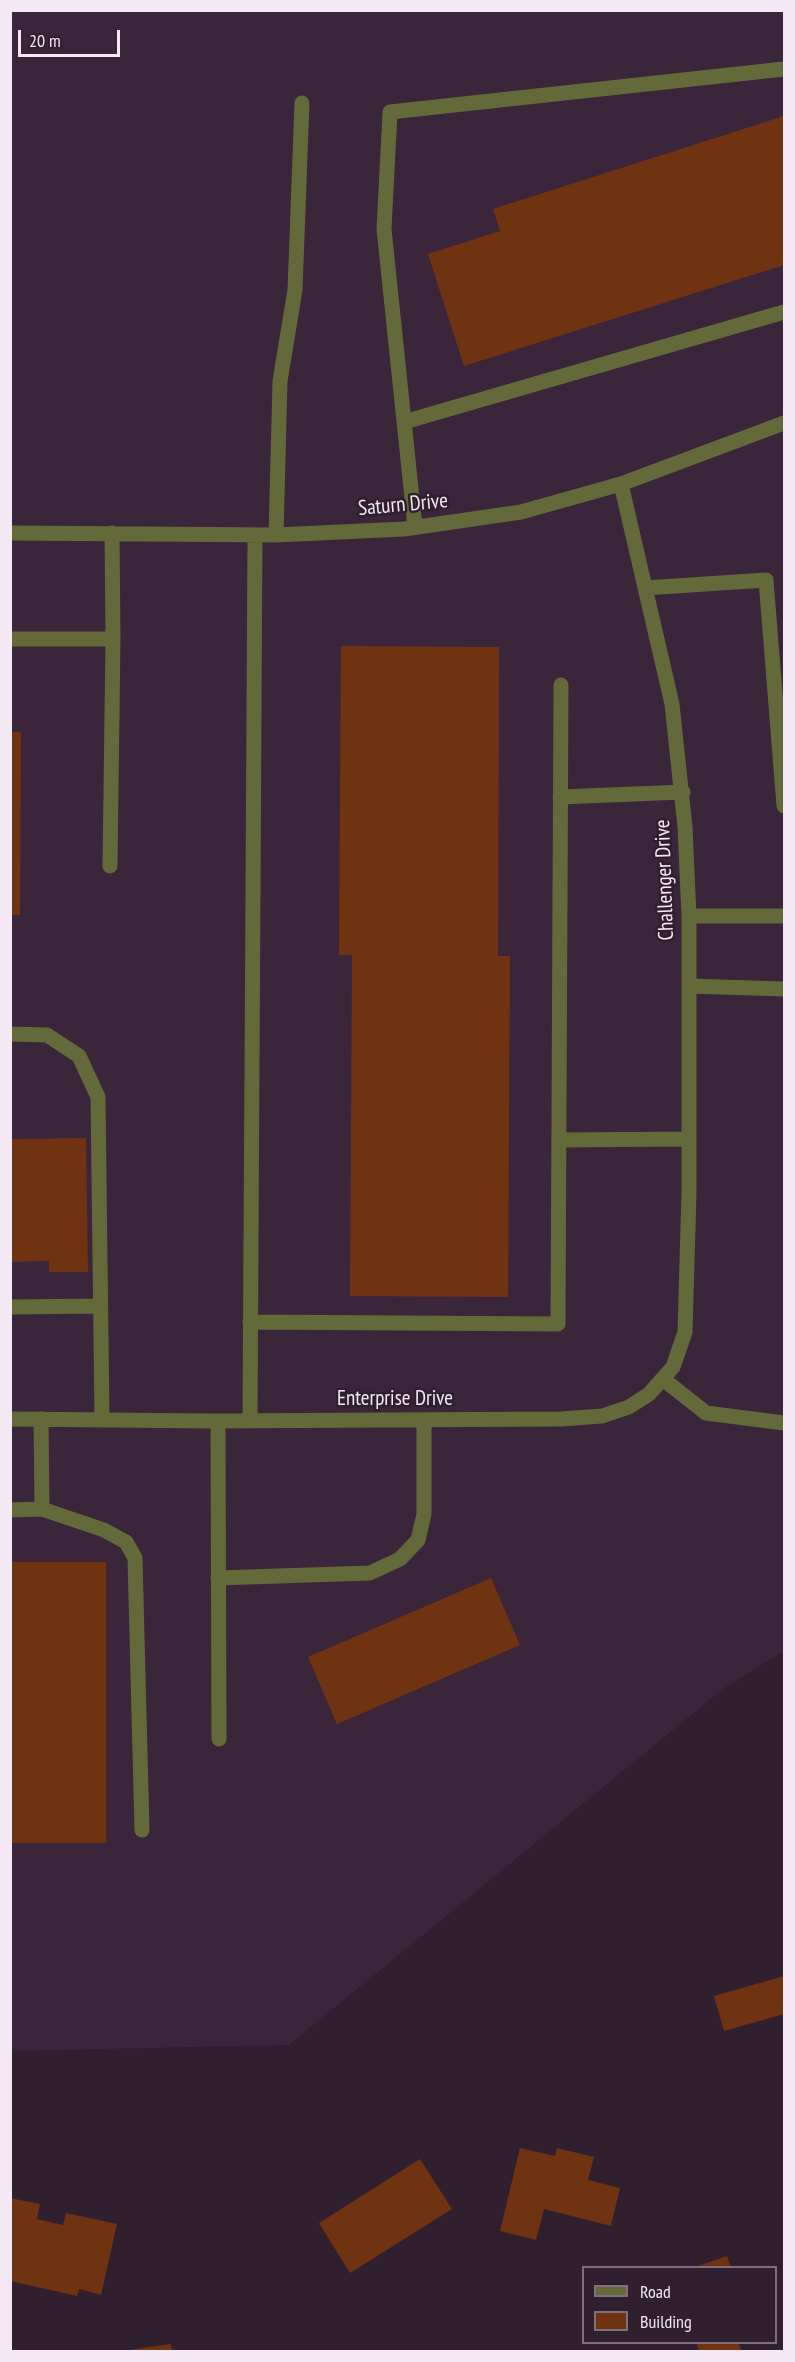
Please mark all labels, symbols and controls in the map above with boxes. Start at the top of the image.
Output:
scale bar [21,18,123,56]
text: 20 m [29,29,61,52]
street label: Saturn Drive [357,489,449,521]
street label: Challenger Drive [650,819,680,941]
street label: Enterprise Drive [337,1386,453,1412]
legend [582,2266,777,2344]
text: Road [640,2280,671,2303]
text: Building [640,2310,692,2333]

